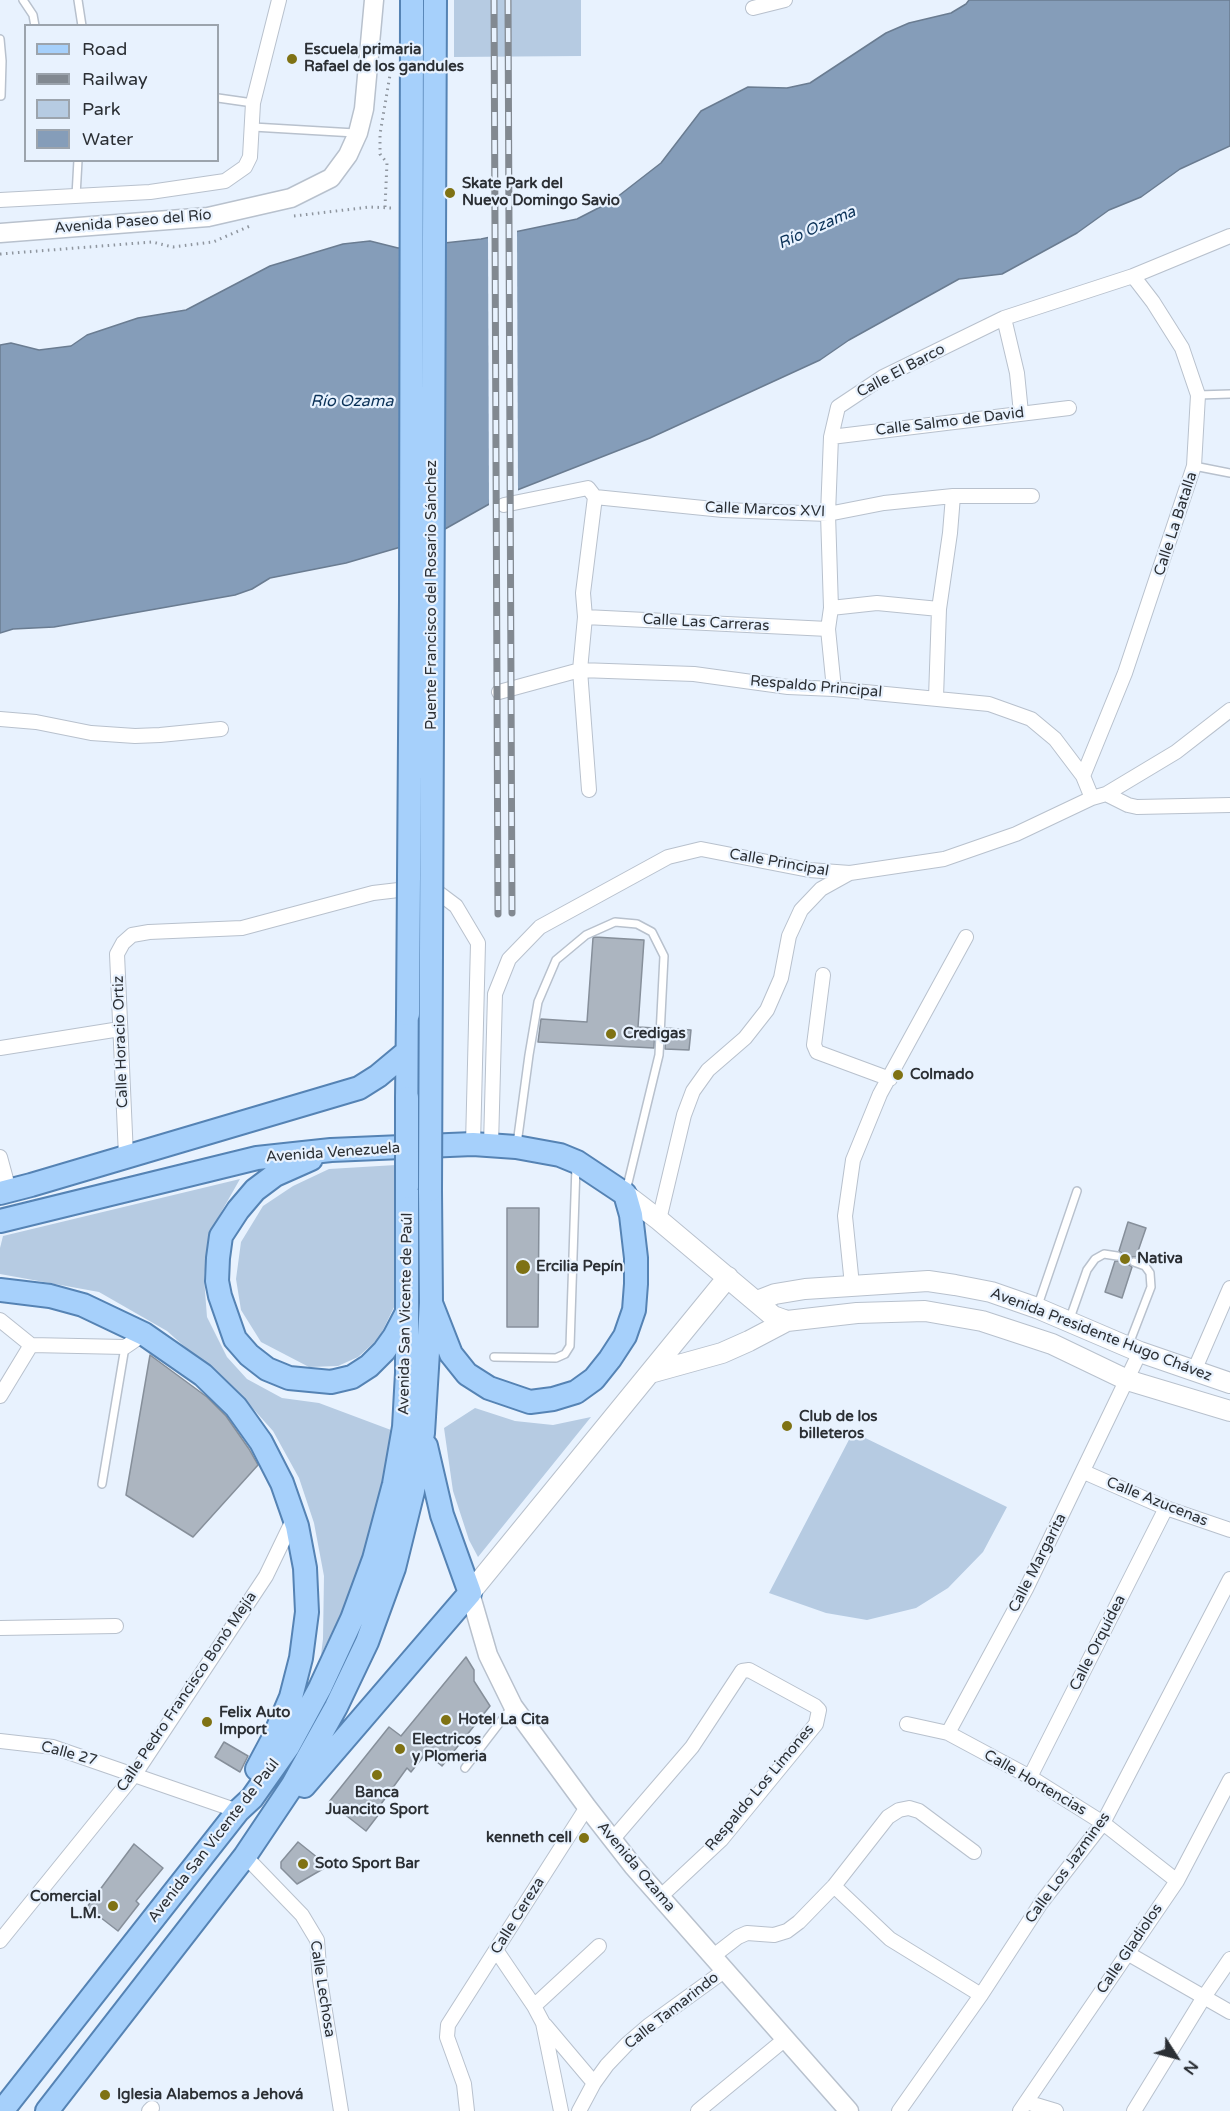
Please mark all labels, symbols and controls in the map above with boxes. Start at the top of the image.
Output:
legend [24,24,219,162]
text: Road [82,38,127,60]
place label: Escuela primaria Rafael de los gandules [304,41,464,76]
marker: Escuela primaria Rafael de los gandules [285,52,299,66]
text: Railway [82,68,148,90]
text: Park [82,98,120,120]
text: Water [82,128,133,150]
place label: Skate Park del Nuevo Domingo Savio [462,175,620,210]
marker: Skate Park del Nuevo Domingo Savio [443,186,457,200]
water label: Río Ozama [775,202,859,254]
street label: Avenida Paseo del Río [54,206,212,238]
street label: Calle El Barco [854,340,948,402]
water label: Río Ozama [311,392,393,412]
street label: Calle Salmo de David [875,404,1025,440]
street label: Puente Francisco del Rosario Sánchez [423,460,441,730]
street label: Calle La Batalla [1151,470,1201,578]
street label: Calle Marcos XVI [704,499,826,521]
street label: Calle Las Carreras [642,611,770,635]
street label: Respaldo Principal [749,672,883,702]
street label: Calle Principal [728,845,830,881]
street label: Calle Horacio Ortiz [110,975,132,1109]
place label: Credigas [623,1025,686,1043]
marker: Credigas [604,1027,618,1041]
place label: Colmado [910,1066,974,1084]
marker: Colmado [891,1068,905,1082]
street label: Avenida Venezuela [265,1139,401,1167]
street label: Avenida San Vicente de Paúl [395,1213,417,1415]
place label: Nativa [1137,1250,1183,1268]
marker: Nativa [1118,1252,1132,1266]
marker: Ercilia Pepín [514,1258,532,1276]
place label: Ercilia Pepín [536,1258,623,1276]
street label: Avenida Presidente Hugo Chávez [988,1284,1214,1386]
place label: Club de los billeteros [799,1408,878,1443]
marker: Club de los billeteros [780,1419,794,1433]
street label: Calle Azucenas [1104,1473,1210,1531]
street label: Calle Margarita [1005,1510,1071,1616]
street label: Calle Pedro Francisco Bonó Mejía [113,1589,261,1795]
street label: Calle Orquídea [1066,1592,1130,1694]
place label: Felix Auto Import [219,1704,290,1739]
place label: Hotel La Cita [458,1711,549,1729]
marker: Hotel La Cita [439,1713,453,1727]
marker: Felix Auto Import [200,1715,214,1729]
street label: Respaldo Los Limones [702,1721,818,1855]
place label: Electricos y Plomeria [412,1731,487,1766]
street label: Calle 27 [39,1738,99,1770]
marker: Electricos y Plomeria [393,1742,407,1756]
street label: Calle Hortencias [981,1746,1089,1820]
street label: Avenida San Vicente de Paúl [145,1756,283,1926]
marker: Banca Juancito Sport [370,1768,384,1782]
place label: Banca Juancito Sport [325,1784,429,1819]
street label: Calle Los Jazmines [1022,1809,1114,1927]
street label: Avenida Ozama [593,1818,679,1916]
place label: kenneth cell [486,1829,572,1847]
marker: kenneth cell [577,1831,591,1845]
place label: Soto Sport Bar [315,1855,420,1873]
marker: Soto Sport Bar [296,1857,310,1871]
street label: Calle Cereza [487,1874,549,1958]
place label: Comercial L.M. [30,1888,101,1923]
marker: Comercial L.M. [106,1899,120,1913]
street label: Calle Gladiolos [1093,1901,1167,1997]
street label: Calle Lechosa [305,1939,339,2039]
street label: Calle Tamarindo [621,1969,723,2053]
north arrow [1146,2027,1206,2087]
text: N [1179,2056,1202,2079]
place label: Iglesia Alabemos a Jehová [117,2086,303,2104]
marker: Iglesia Alabemos a Jehová [98,2088,112,2102]

